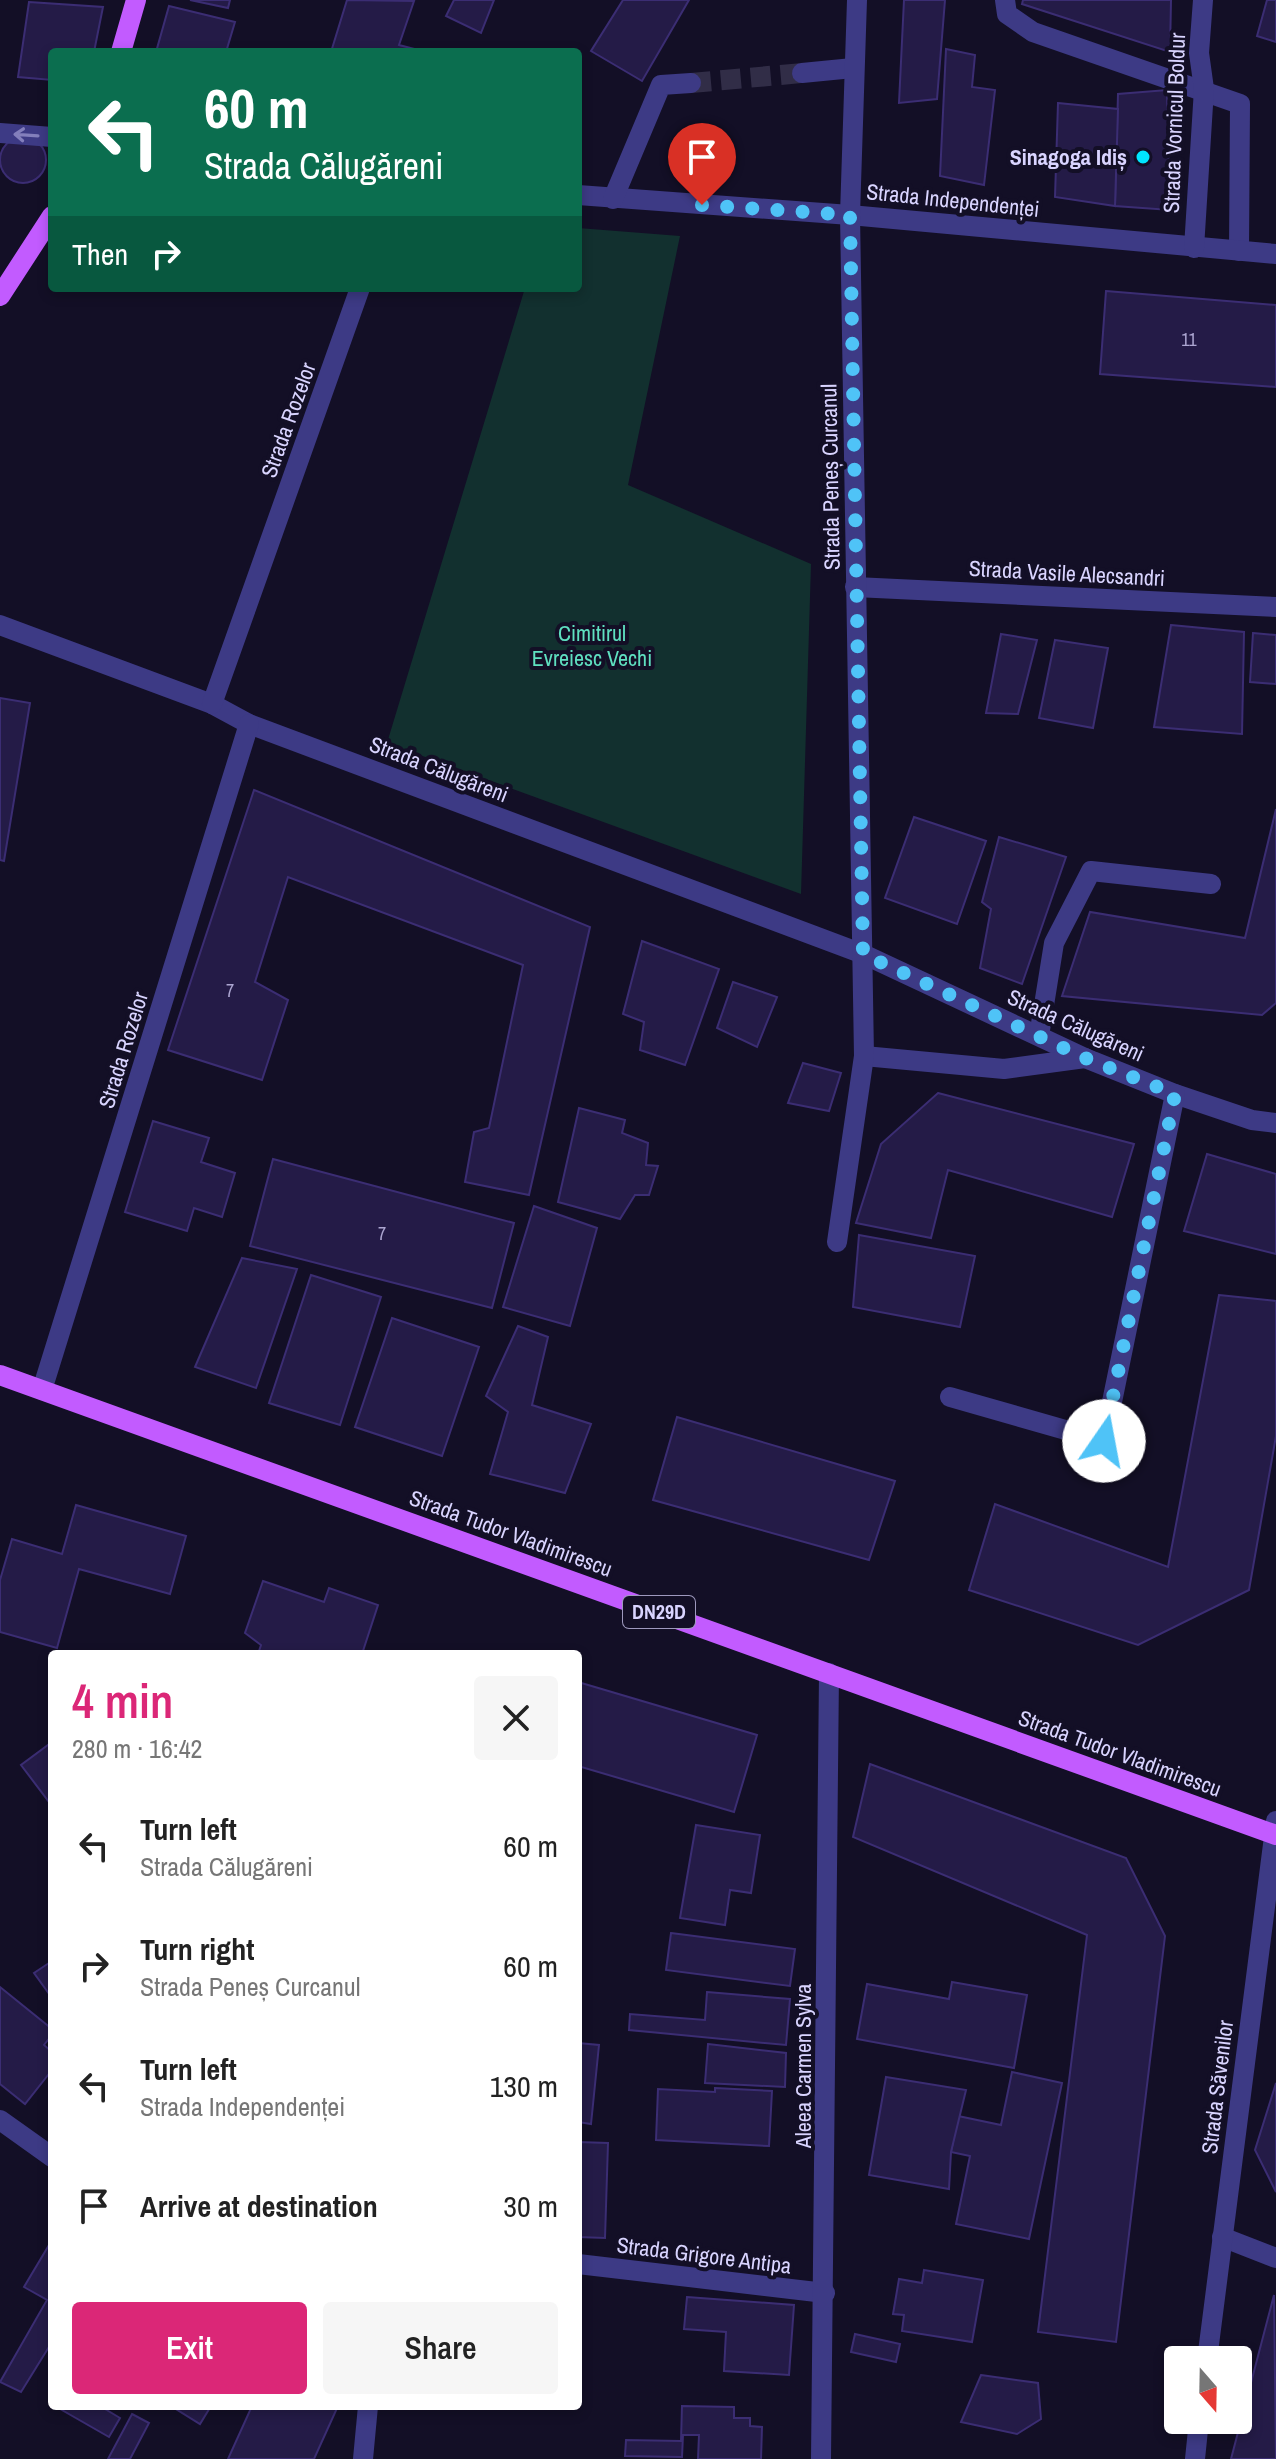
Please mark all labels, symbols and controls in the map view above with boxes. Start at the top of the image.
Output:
street label: Strada Vornicul Boldur [1156,32,1192,214]
text: 60 m [204,70,309,145]
icon: left [72,80,176,184]
pin [668,123,736,205]
one-way arrow [13,127,40,142]
icon: arrive [680,135,724,179]
text: Strada Călugăreni [204,142,444,190]
place label: Sinagoga Idiș [1010,142,1127,172]
marker: Sinagoga Idiș [1134,148,1152,166]
street label: Strada Independenței [865,176,1041,224]
icon: right [144,232,188,276]
text: Then [72,234,128,274]
house number: 11 [1181,327,1197,352]
street label: Strada Rozelor [253,358,323,482]
street label: Strada Peneș Curcanul [813,383,847,571]
street label: Strada Vasile Alecsandri [968,553,1166,593]
park label: Cimitirul Evreiesc Vechi [532,618,652,673]
street label: Strada Călugăreni [365,729,513,809]
house number: 7 [226,978,234,1003]
street label: Strada Călugăreni [1003,982,1149,1068]
street label: Strada Rozelor [91,988,155,1112]
house number: 7 [378,1221,386,1246]
position arrow [1062,1399,1146,1483]
street label: Strada Tudor Vladimirescu [405,1482,617,1584]
road number: DN29D [623,1596,695,1628]
text: 4 min [72,1668,173,1733]
button: close [474,1676,558,1760]
street label: Strada Tudor Vladimirescu [1014,1702,1226,1804]
text: 280 m · 16:42 [72,1731,202,1766]
text: Turn left [140,1809,237,1849]
icon: left [72,1824,116,1868]
text: 60 m [503,1826,558,1866]
text: Strada Călugăreni [140,1849,313,1884]
text: Turn right [140,1929,254,1969]
icon: right [72,1944,116,1988]
text: 60 m [503,1946,558,1986]
text: Strada Peneș Curcanul [140,1969,360,2004]
street label: Aleea Carmen Sylva [788,1984,818,2149]
street label: Strada Săvenilor [1194,2018,1240,2156]
text: Turn left [140,2049,237,2089]
icon: left [72,2064,116,2108]
text: 130 m [490,2066,558,2106]
text: Strada Independenței [140,2089,345,2124]
icon: arrive [72,2184,116,2228]
text: Arrive at destination [140,2186,378,2226]
text: 30 m [503,2186,558,2226]
street label: Strada Grigore Antipa [615,2229,793,2281]
button: Exit [72,2302,307,2394]
button: Share [323,2302,558,2394]
north arrow [1164,2346,1252,2434]
map controls [1164,2346,1252,2434]

